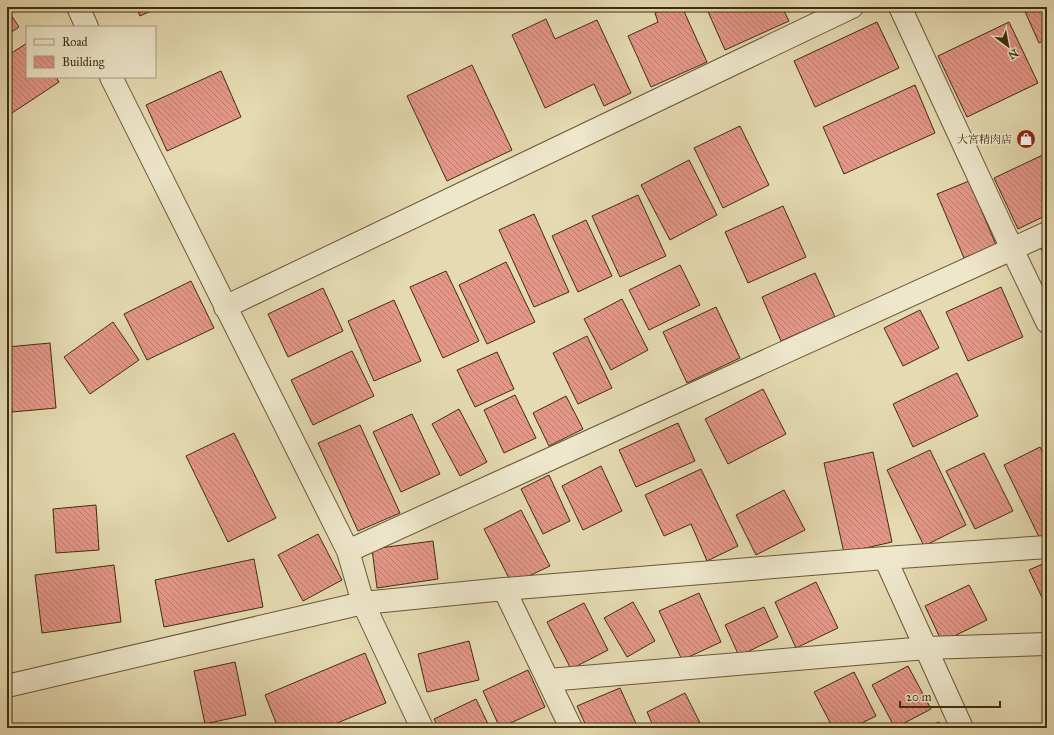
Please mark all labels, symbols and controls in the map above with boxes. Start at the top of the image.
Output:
legend [26,26,156,78]
north arrow [988,26,1028,66]
text: Road [62,35,88,49]
text: N [1005,46,1020,62]
text: Building [62,55,105,70]
shop icon: 大宮精肉店 [1015,128,1037,150]
place label: 大宮精肉店 [957,133,1012,146]
scale bar [900,683,1000,709]
text: 20 m [906,690,932,704]

